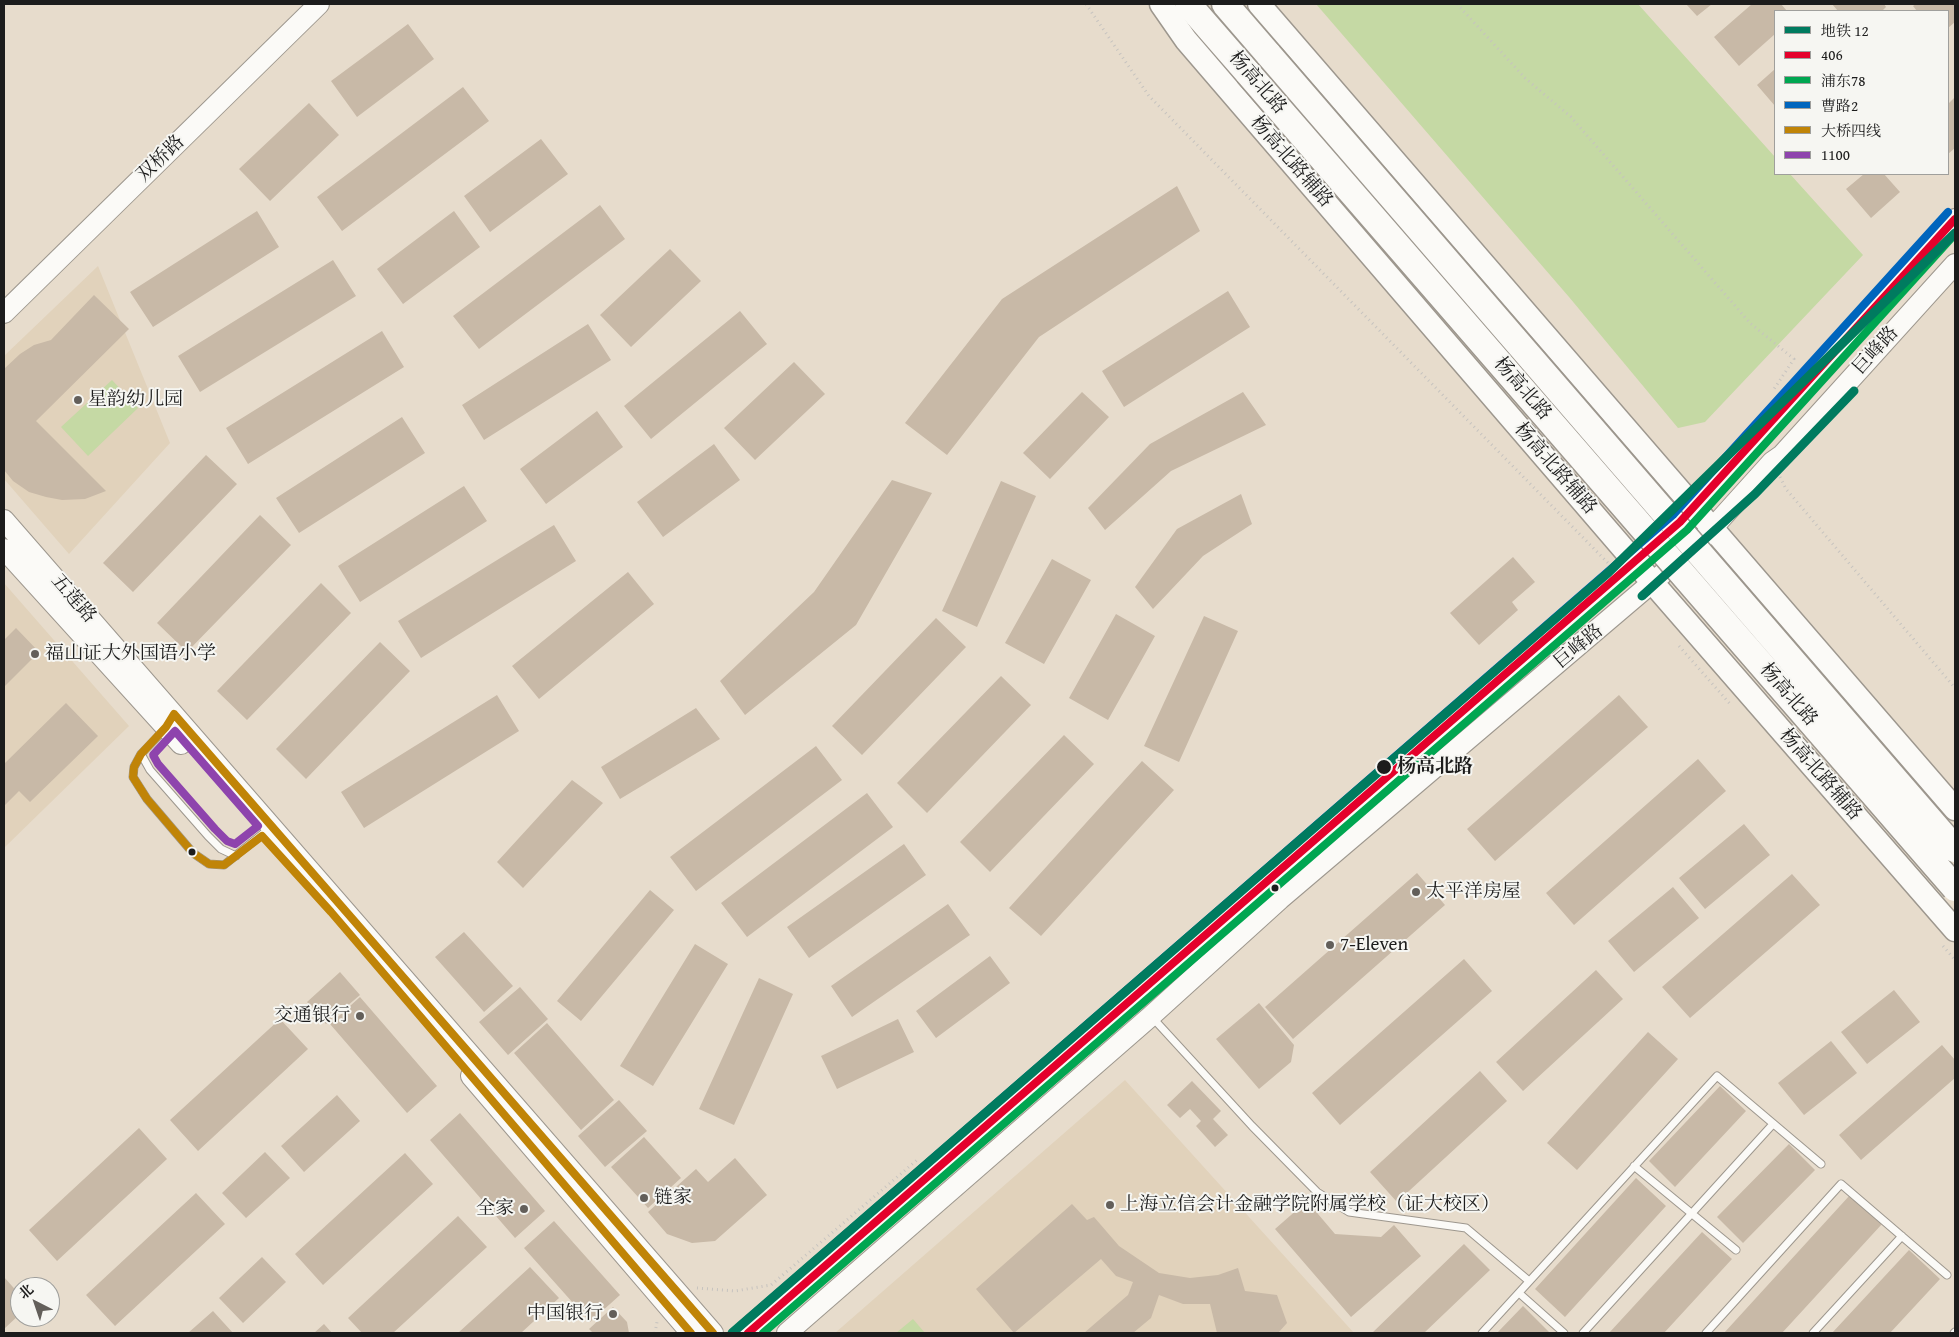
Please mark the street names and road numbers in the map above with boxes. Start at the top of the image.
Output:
street label: 杨高北路 [1223,47,1291,119]
street label: 杨高北路辅路 [1245,112,1337,212]
street label: 双桥路 [133,131,189,187]
street label: 巨峰路 [1848,322,1904,380]
street label: 杨高北路 [1488,353,1556,425]
street label: 杨高北路辅路 [1509,419,1601,519]
street label: 五莲路 [46,570,100,628]
street label: 巨峰路 [1550,620,1608,674]
street label: 杨高北路 [1754,659,1822,731]
street label: 杨高北路辅路 [1774,725,1866,825]

